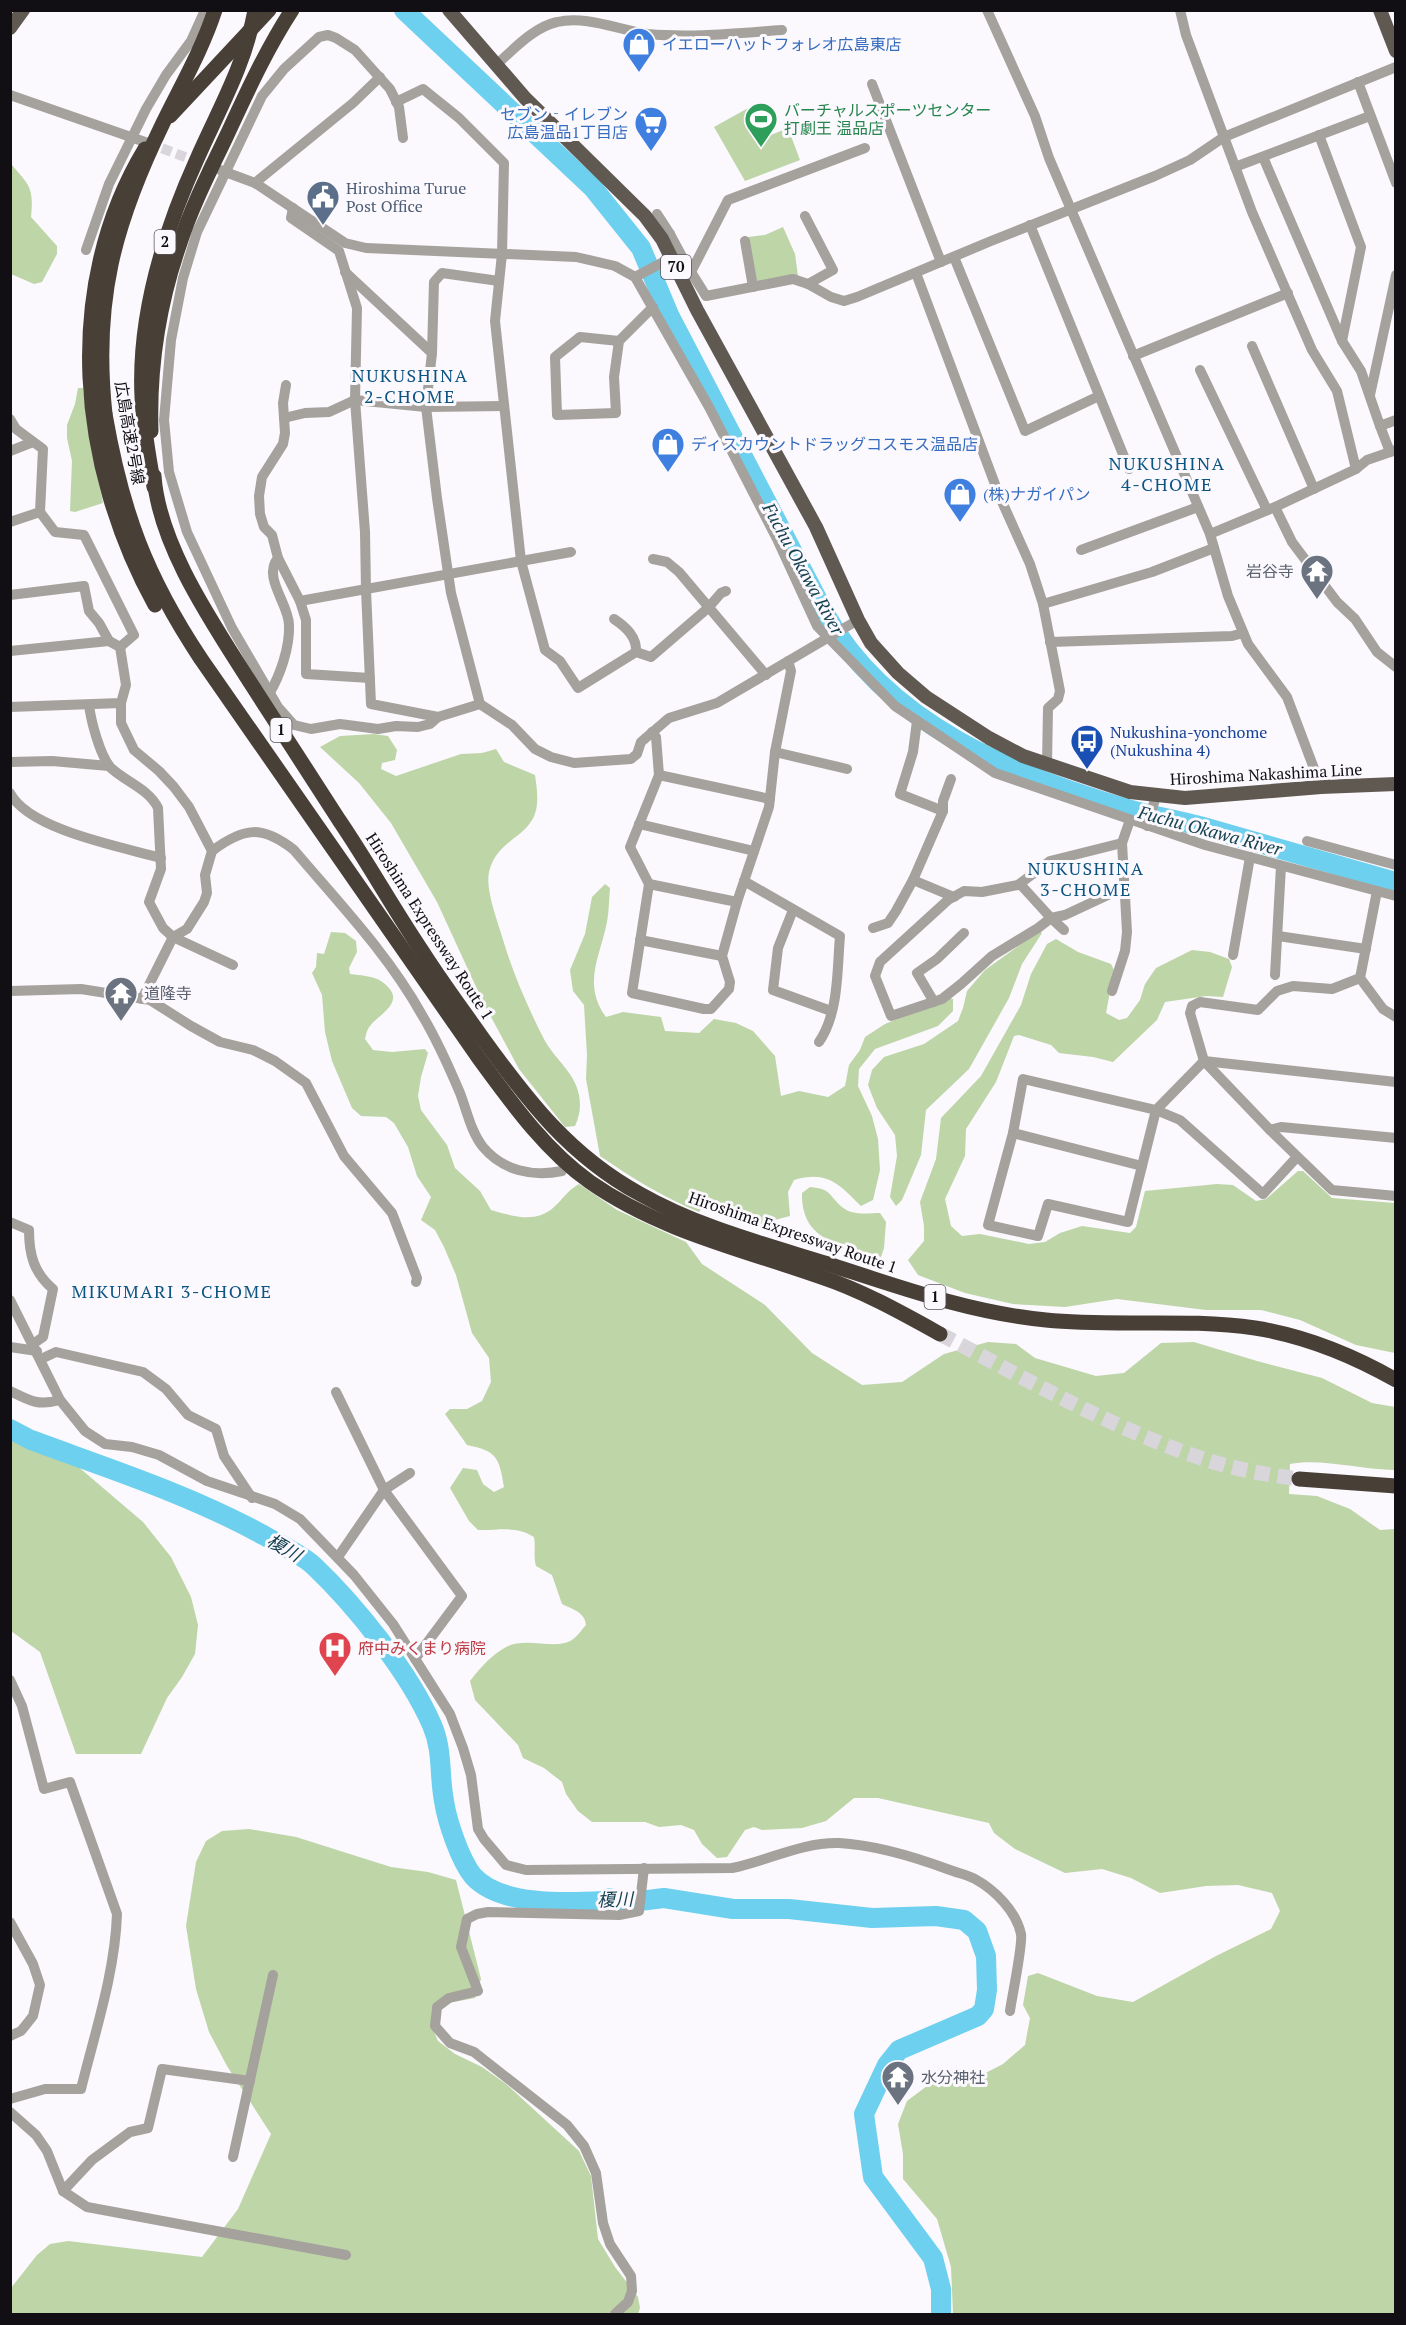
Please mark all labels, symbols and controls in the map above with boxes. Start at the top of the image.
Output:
shop icon: イエローハットフォレオ広島東店 [621,26,657,73]
place label: イエローハットフォレオ広島東店 [662,33,902,55]
place label: バーチャルスポーツセンター 打劇王 温品店 [784,99,992,139]
sports icon: バーチャルスポーツセンター 打劇王 温品店 [743,101,779,148]
place label: セブン‐イレブン 広島温品1丁目店 [500,103,628,143]
supermarket icon: セブン‐イレブン 広島温品1丁目店 [633,105,669,152]
place label: Hiroshima Turue Post Office [346,177,466,217]
public building icon: Hiroshima Turue Post Office [305,179,341,226]
road number: 2 [154,230,176,254]
road number: 70 [661,255,691,279]
district label: NUKUSHINA 2-CHOME [351,363,469,408]
street label: 広島高速2号線 [110,380,150,486]
shop icon: ディスカウントドラッグコスモス温品店 [650,426,686,473]
place label: ディスカウントドラッグコスモス温品店 [691,433,978,455]
district label: NUKUSHINA 4-CHOME [1108,451,1226,496]
shop icon: (株)ナガイパン [942,476,978,523]
place label: (株)ナガイパン [983,483,1090,505]
water label: Fuchu Okawa River [757,497,851,640]
temple icon: 岩谷寺 [1299,553,1335,600]
place label: 岩谷寺 [1246,560,1294,582]
road number: 1 [270,718,292,742]
place label: Nukushina-yonchome (Nukushina 4) [1110,721,1267,761]
bus stop icon: Nukushina-yonchome (Nukushina 4) [1069,723,1105,770]
street label: Hiroshima Nakashima Line [1169,758,1363,790]
water label: Fuchu Okawa River [1135,799,1286,861]
street label: Hiroshima Expressway Route 1 [361,828,499,1024]
district label: NUKUSHINA 3-CHOME [1027,856,1145,901]
temple icon: 道隆寺 [103,975,139,1022]
place label: 道隆寺 [144,982,192,1004]
street label: Hiroshima Expressway Route 1 [686,1186,900,1278]
district label: MIKUMARI 3-CHOME [71,1279,273,1303]
road number: 1 [924,1285,946,1309]
water label: 榎川 [263,1528,308,1568]
hospital icon: 府中みくまり病院 [317,1630,353,1677]
place label: 府中みくまり病院 [358,1637,486,1659]
water label: 榎川 [597,1886,635,1912]
temple icon: 水分神社 [880,2059,916,2106]
place label: 水分神社 [921,2066,985,2088]

